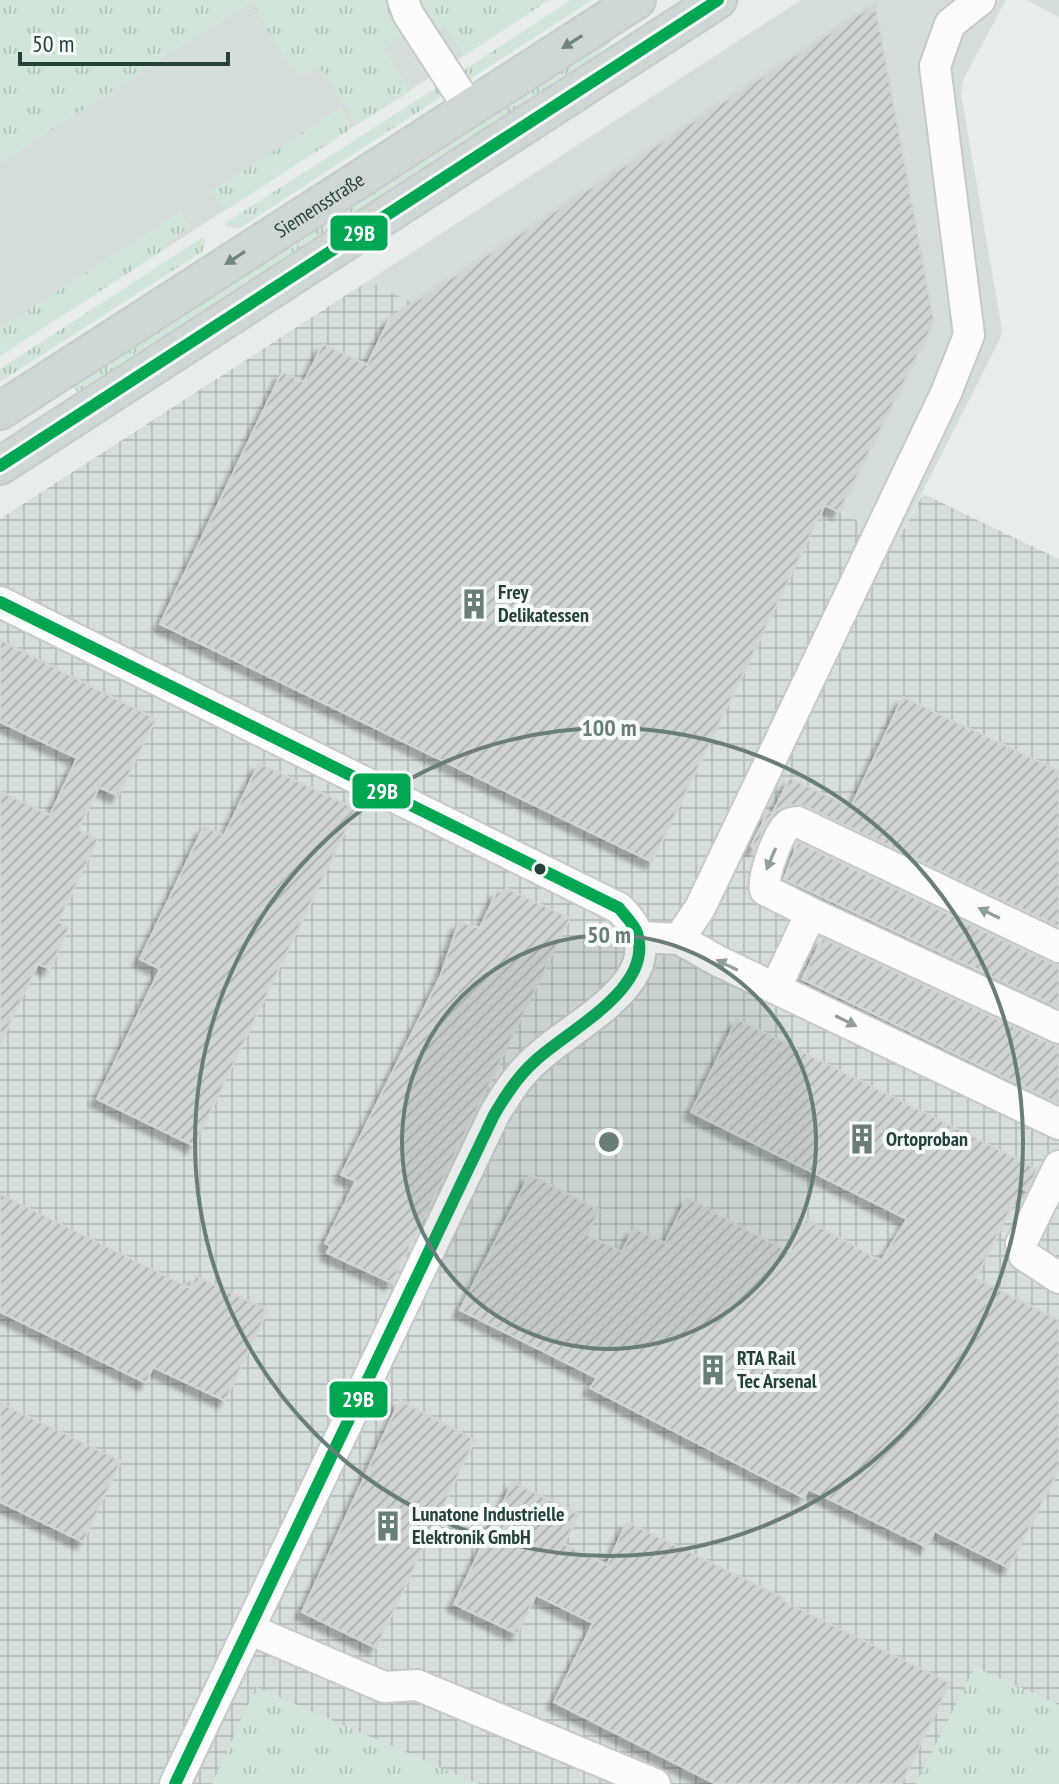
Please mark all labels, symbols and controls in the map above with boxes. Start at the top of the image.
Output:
scale bar [20,16,228,66]
text: 50 m [32,28,74,59]
one-way arrow [561,35,582,50]
street label: Siemensstraße [269,166,369,243]
line badge: 29B [329,214,389,252]
text: 29B [343,219,375,247]
one-way arrow [224,251,246,265]
place label: Frey Delikatessen [498,579,589,628]
building icon: Frey Delikatessen [457,587,491,621]
text: 100 m [581,712,637,743]
line badge: 29B [351,772,412,810]
text: 29B [366,777,398,805]
one-way arrow [765,847,778,871]
unlabelled marker [532,861,548,877]
one-way arrow [977,906,1000,920]
text: 50 m [587,919,631,950]
one-way arrow [715,958,738,972]
one-way arrow [834,1014,858,1028]
building icon: Ortoproban [845,1122,879,1156]
place label: Ortoproban [886,1126,968,1152]
centre of rings [595,1128,623,1156]
place label: RTA Rail Tec Arsenal [737,1345,817,1394]
building icon: RTA Rail Tec Arsenal [696,1353,730,1387]
line badge: 29B [328,1380,389,1419]
text: 29B [342,1385,374,1413]
place label: Lunatone Industrielle Elektronik GmbH [412,1501,565,1550]
building icon: Lunatone Industrielle Elektronik GmbH [371,1509,405,1543]

